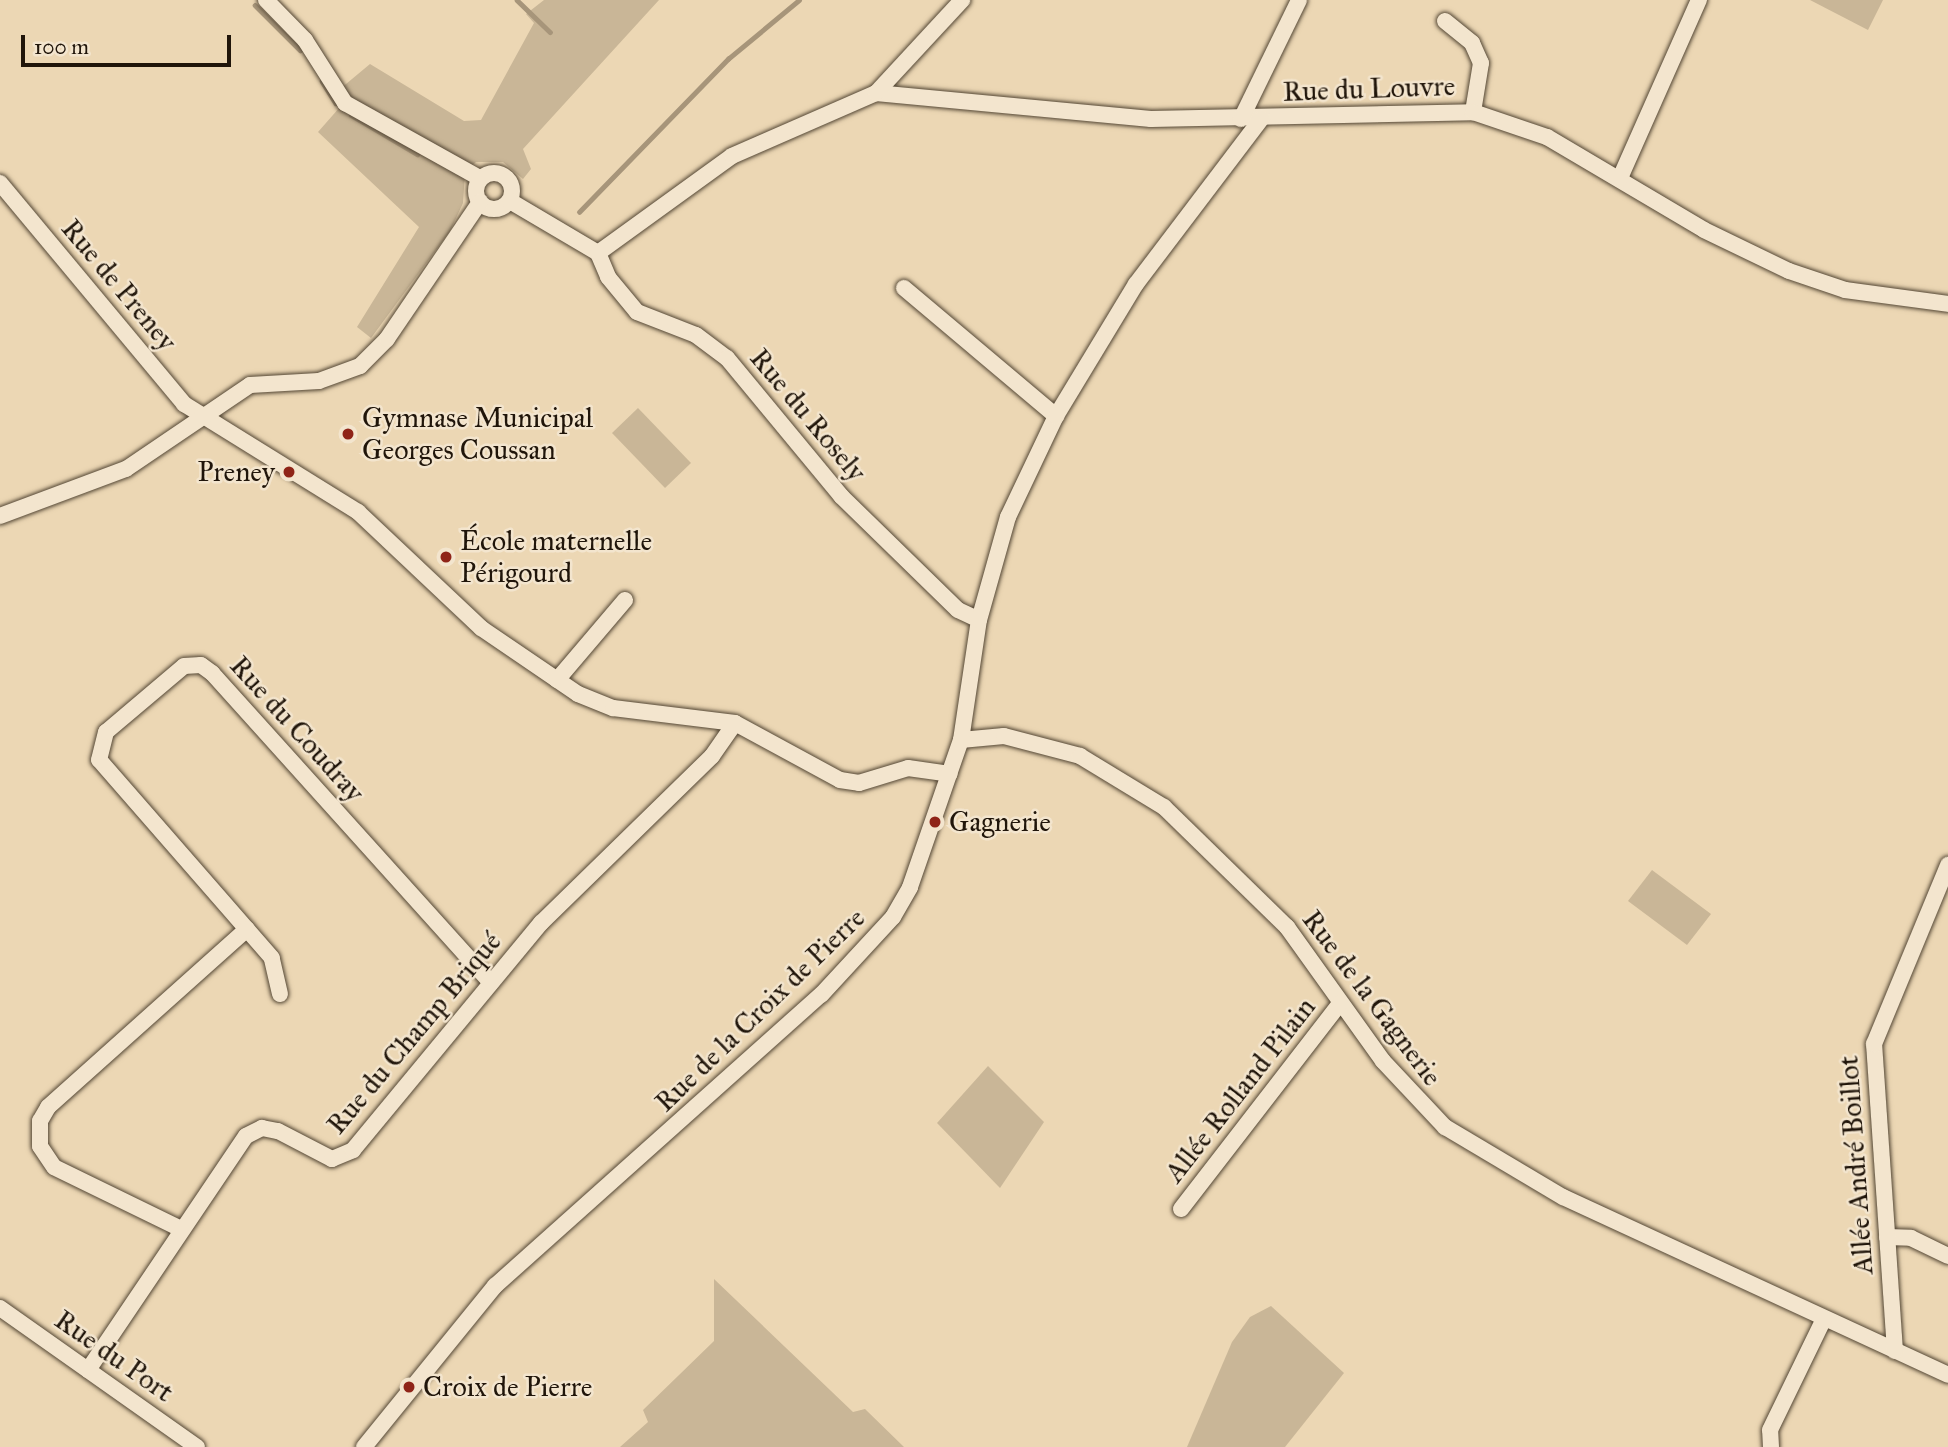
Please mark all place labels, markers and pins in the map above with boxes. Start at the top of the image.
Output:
place label: Gymnase Municipal Georges Coussan [362,401,593,467]
marker: Gymnase Municipal Georges Coussan [340,426,356,442]
place label: Preney [197,455,275,489]
marker: Preney [281,464,297,480]
place label: École maternelle Périgourd [460,524,652,590]
marker: École maternelle Périgourd [438,549,454,565]
place label: Gagnerie [949,805,1051,839]
marker: Gagnerie [927,814,943,830]
place label: Croix de Pierre [423,1370,592,1404]
marker: Croix de Pierre [401,1379,417,1395]

